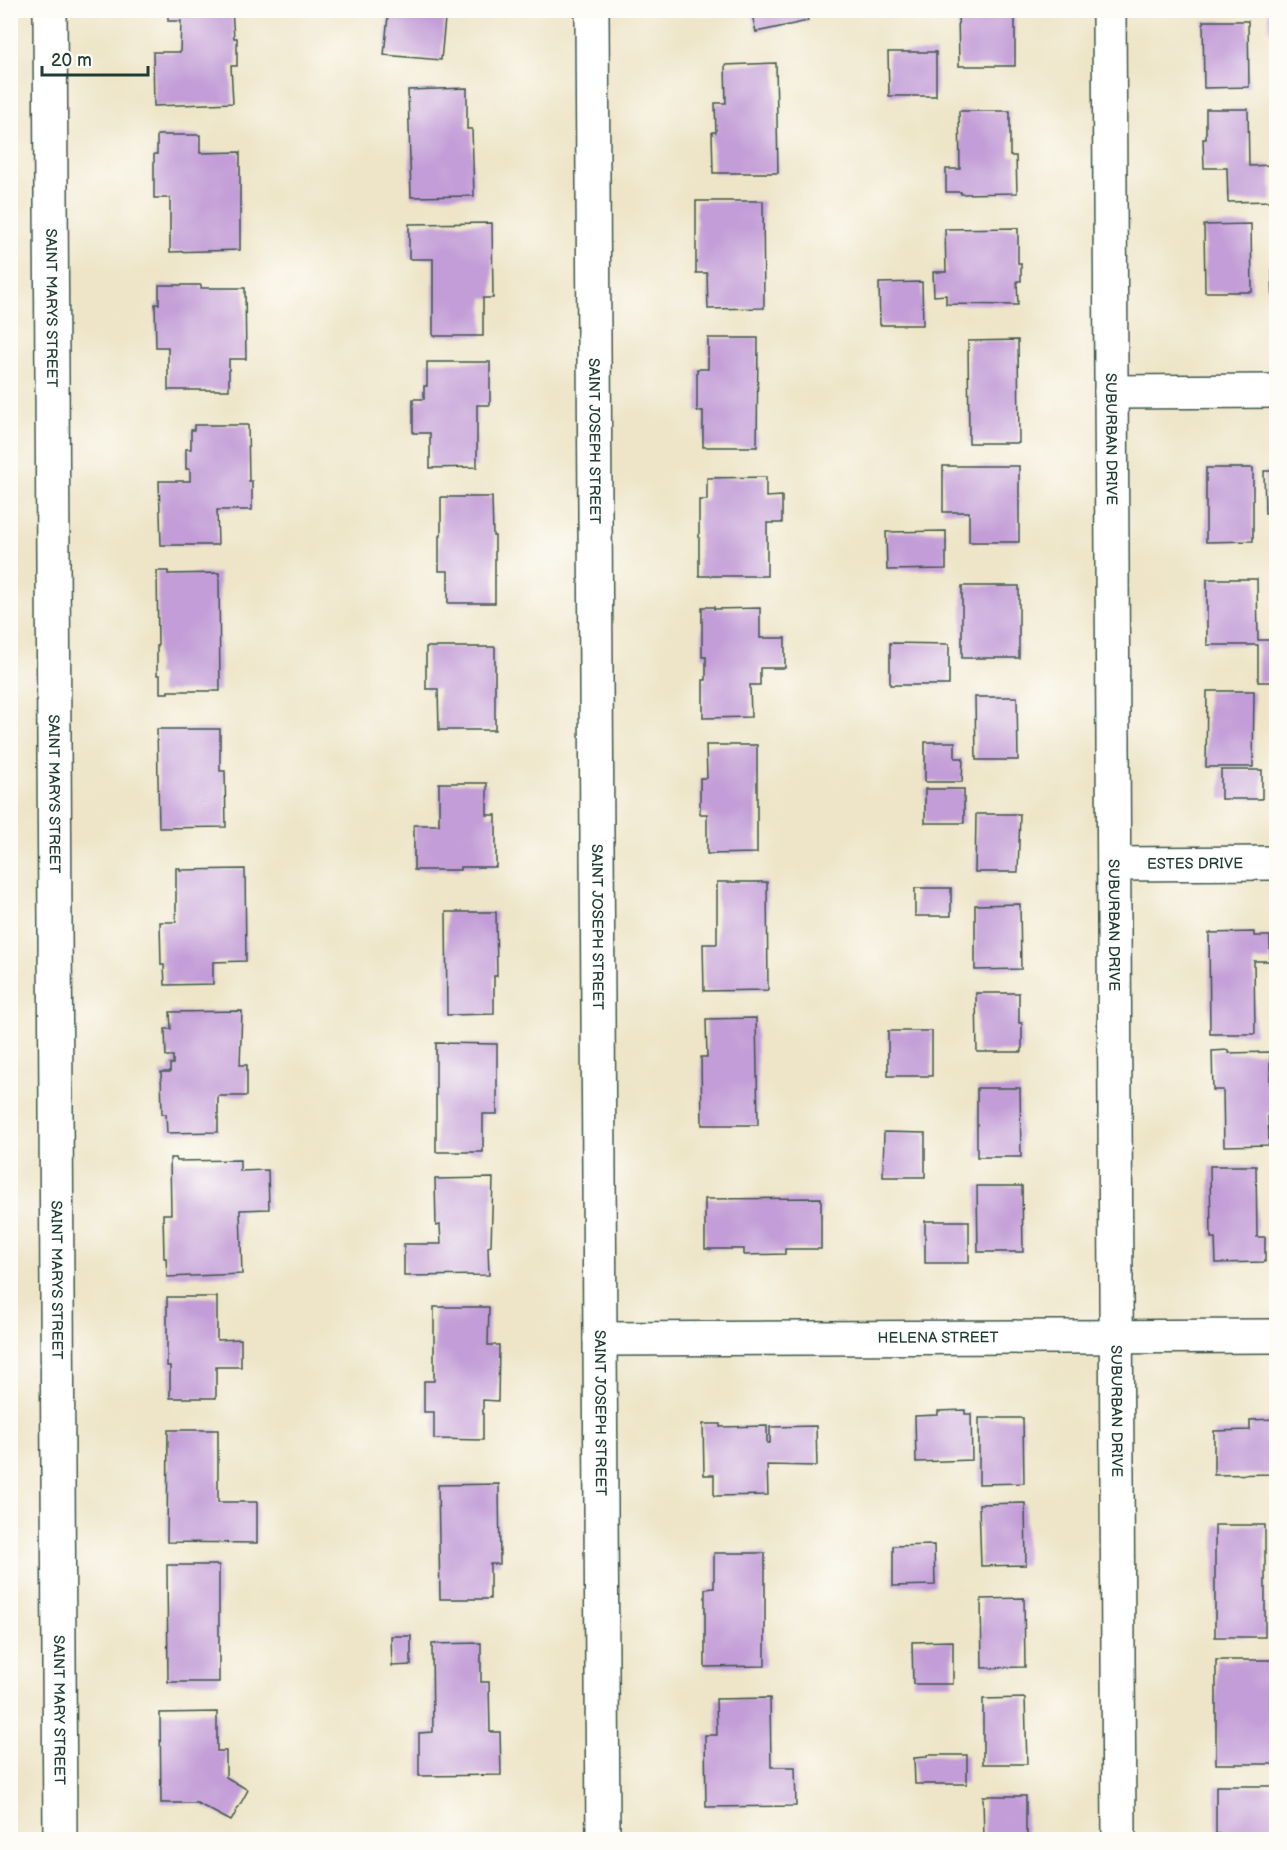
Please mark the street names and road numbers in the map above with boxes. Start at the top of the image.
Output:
street label: SAINT MARYS STREET [41,228,61,388]
street label: SAINT JOSEPH STREET [584,358,604,524]
street label: SUBURBAN DRIVE [1101,373,1121,505]
street label: SAINT MARYS STREET [44,714,64,874]
street label: SAINT JOSEPH STREET [587,844,607,1010]
street label: ESTES DRIVE [1147,854,1243,874]
street label: SUBURBAN DRIVE [1104,859,1123,991]
street label: SAINT MARYS STREET [47,1200,66,1360]
street label: HELENA STREET [878,1328,998,1348]
street label: SAINT JOSEPH STREET [590,1330,610,1496]
street label: SUBURBAN DRIVE [1106,1345,1126,1477]
street label: SAINT MARY STREET [49,1635,69,1785]

